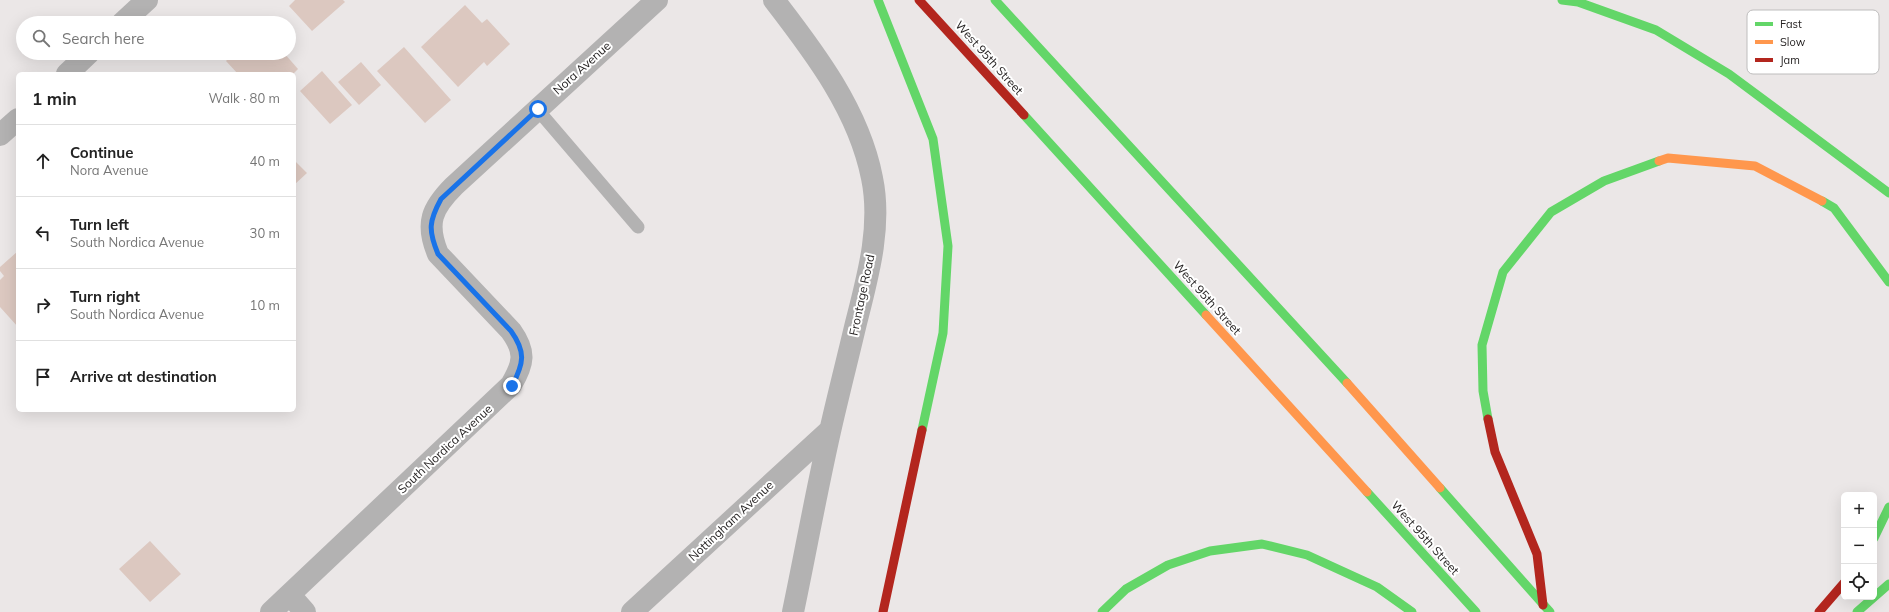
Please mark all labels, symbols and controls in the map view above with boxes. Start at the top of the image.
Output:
legend [1747,10,1879,74]
search box [16,16,296,60]
text: Fast [1780,17,1802,31]
street label: West 95th Street [952,18,1027,98]
icon: search [30,27,52,49]
text: Search here [62,29,144,48]
text: Slow [1780,35,1806,49]
street label: Nora Avenue [550,38,614,97]
text: Jam [1780,53,1800,67]
text: 1 min [32,88,77,109]
text: Walk · 80 m [209,90,280,106]
route start [529,100,547,118]
text: Continue [70,143,133,162]
icon: ahead [32,150,54,172]
text: 40 m [250,153,280,169]
text: Nora Avenue [70,162,148,178]
text: Turn left [70,215,129,234]
icon: left [32,222,54,244]
text: 30 m [250,225,280,241]
text: South Nordica Avenue [70,234,204,250]
street label: Frontage Road [846,253,877,337]
street label: West 95th Street [1170,258,1245,338]
text: Turn right [70,287,140,306]
icon: right [32,294,54,316]
text: 10 m [250,297,280,313]
text: South Nordica Avenue [70,306,204,322]
icon: arrive [32,366,54,388]
text: Arrive at destination [70,367,217,386]
route end [503,377,521,395]
street label: South Nordica Avenue [394,401,495,496]
street label: Nottingham Avenue [685,477,776,564]
map controls [1841,492,1877,600]
button: + [1841,492,1877,528]
street label: West 95th Street [1388,498,1463,578]
button: − [1841,528,1877,564]
button: locate [1841,564,1877,600]

